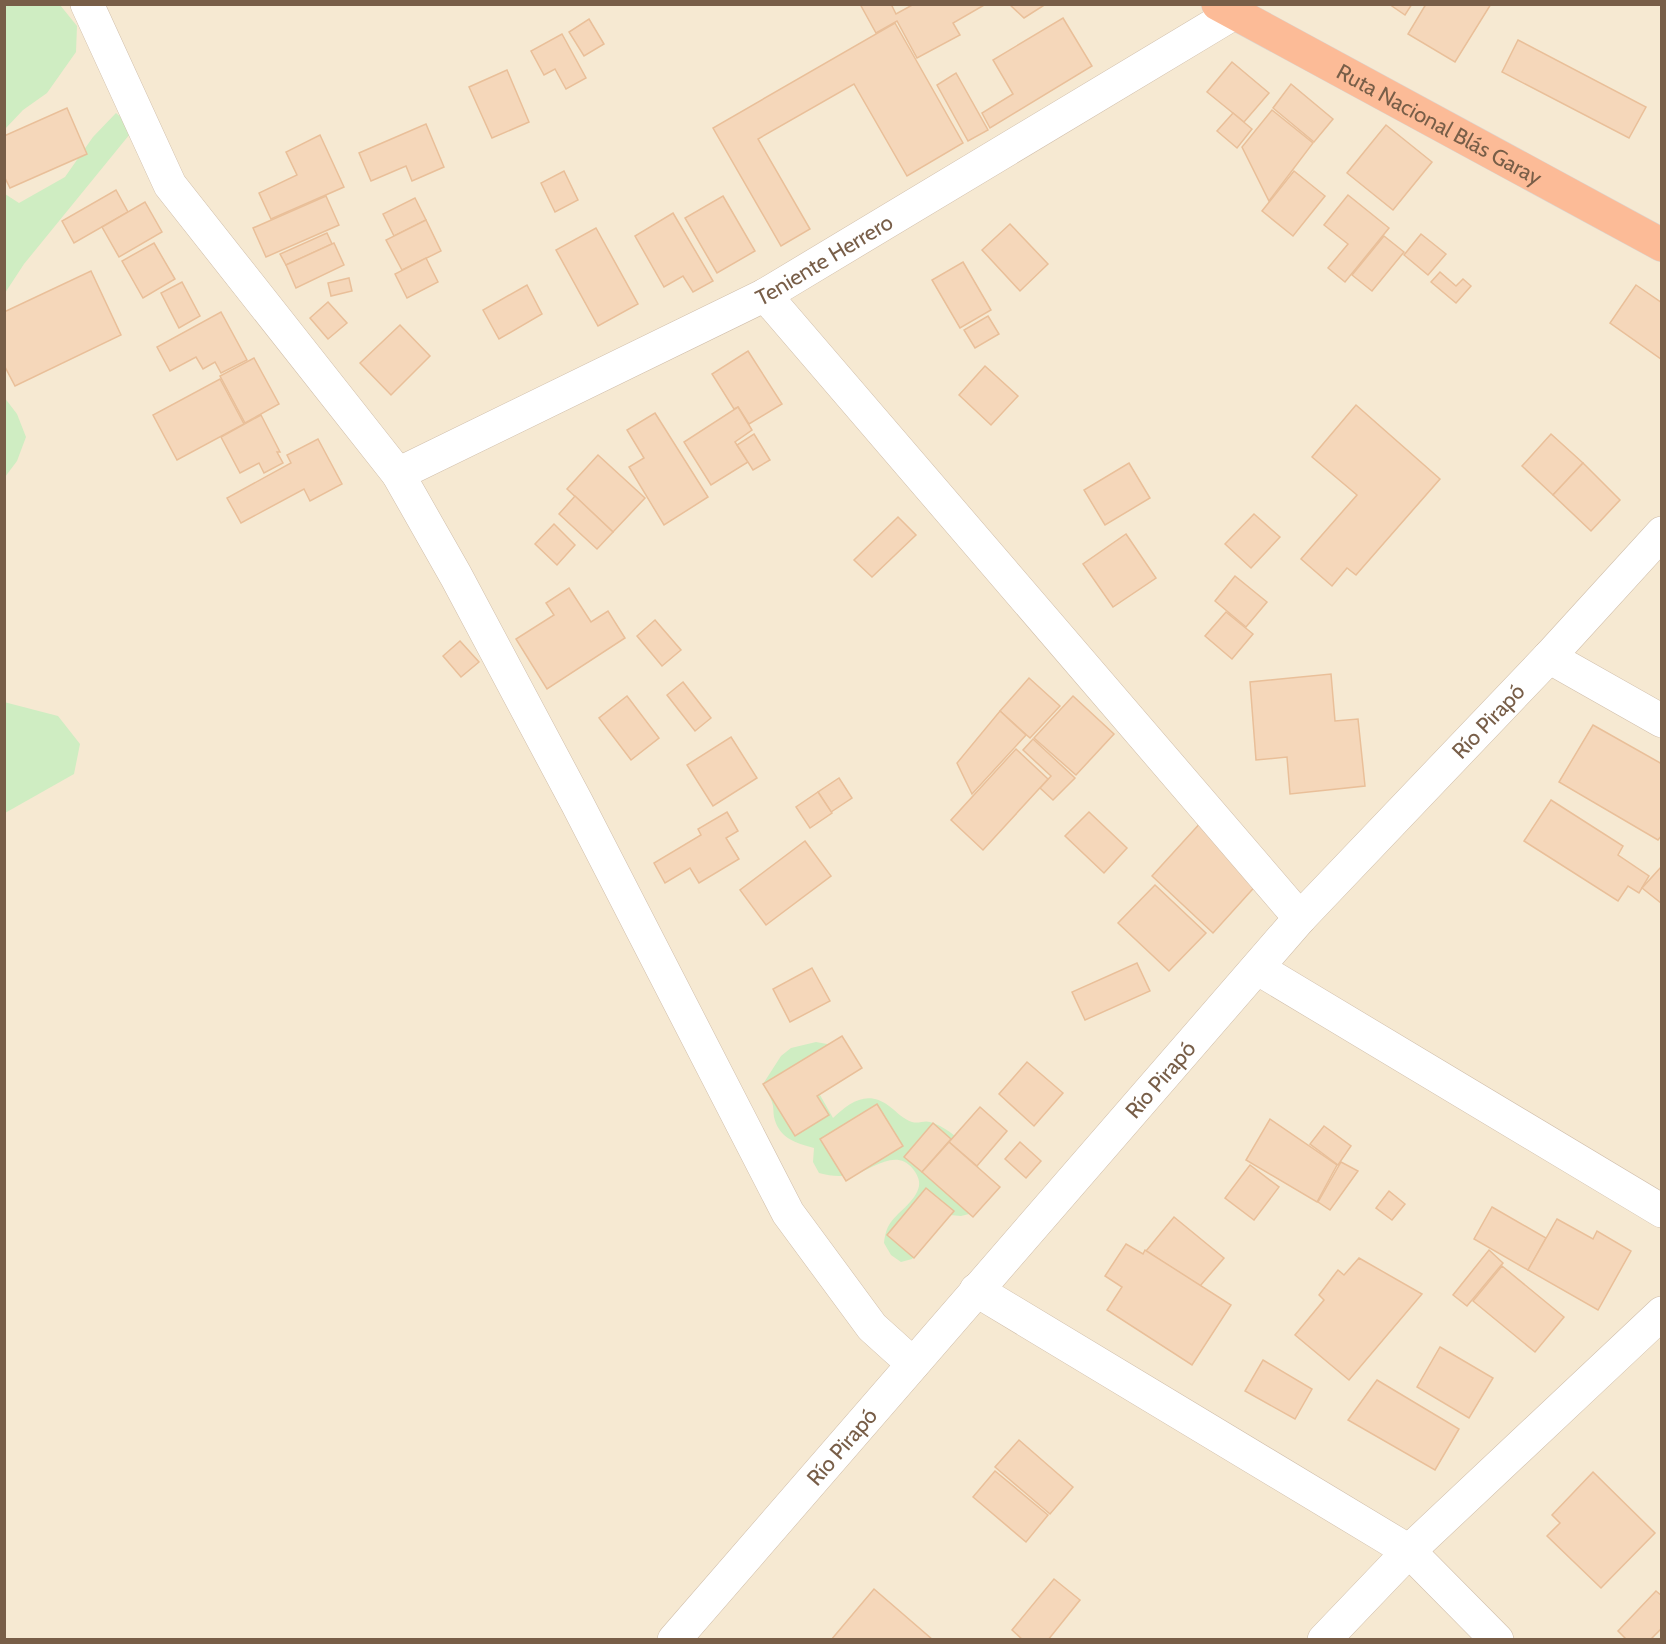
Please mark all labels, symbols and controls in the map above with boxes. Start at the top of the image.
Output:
street label: Ruta Nacional Blás Garay [1332,58,1546,191]
street label: Teniente Herrero [751,208,898,312]
street label: Río Pirapó [1446,678,1531,764]
street label: Río Pirapó [1120,1035,1201,1124]
street label: Río Pirapó [801,1403,883,1491]

